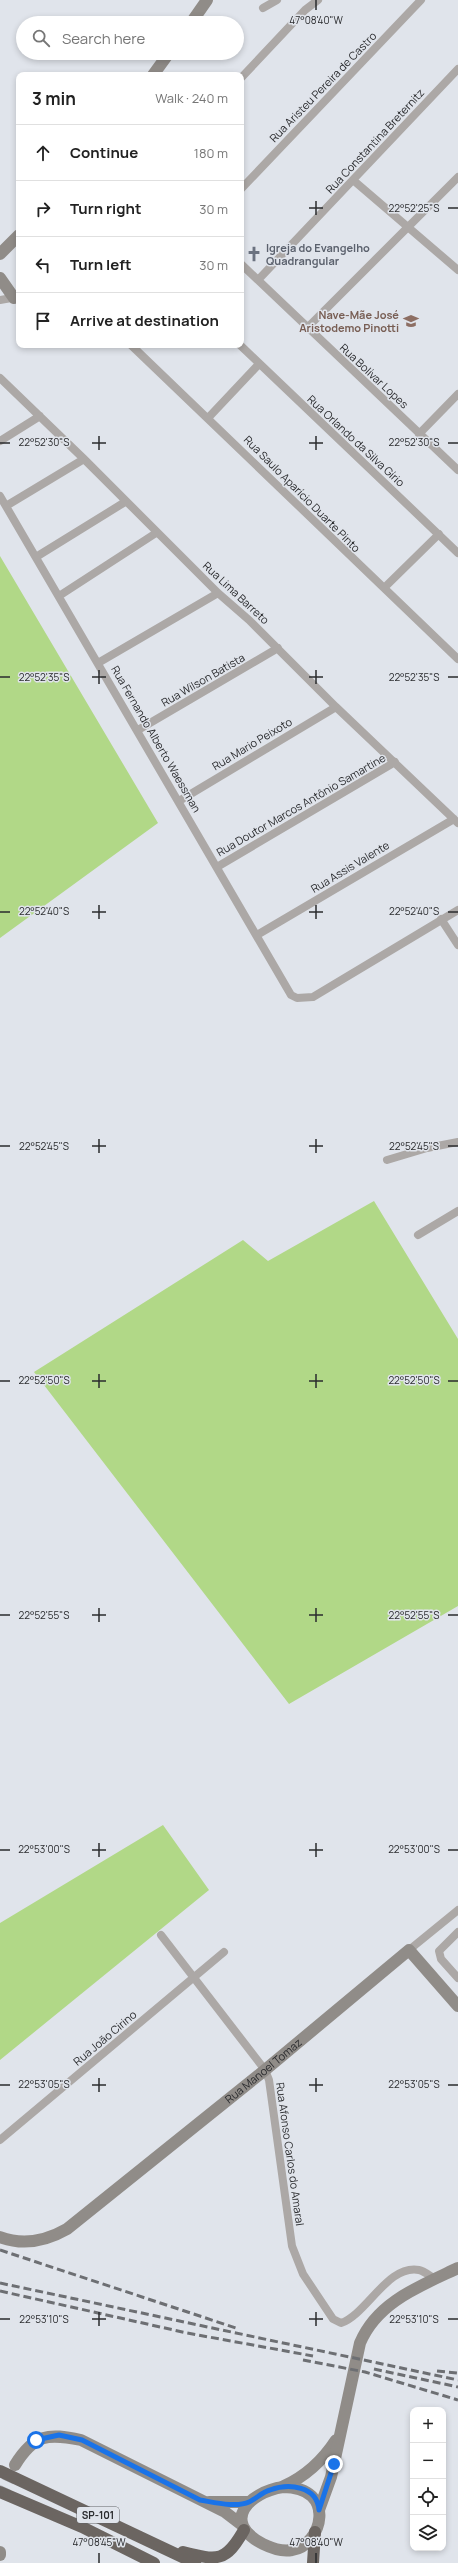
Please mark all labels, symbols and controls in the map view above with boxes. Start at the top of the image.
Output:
text: 47°08'40"W [289,13,343,27]
search box [16,16,244,60]
icon: search [30,27,52,49]
text: Search here [62,28,145,49]
street label: Rua Aristeu Pereira de Castro [266,28,380,145]
street label: Rua Constantina Breternitz [322,85,427,196]
text: 3 min [32,87,76,110]
text: Walk · 240 m [155,89,228,107]
icon: ahead [32,142,54,164]
text: Continue [70,142,138,163]
text: 180 m [194,144,228,162]
icon: right [32,198,54,220]
text: Turn right [70,198,141,219]
text: 30 m [199,200,228,218]
text: 22°52'25"S [389,201,439,215]
place label: Igreja do Evangelho Quadrangular [266,240,370,268]
church icon: Igreja do Evangelho Quadrangular [245,245,263,263]
icon: left [32,254,54,276]
text: Turn left [70,254,132,275]
text: 30 m [199,256,228,274]
place label: Nave-Mãe José Aristodemo Pinotti [299,307,399,335]
icon: arrive [32,310,54,332]
text: Arrive at destination [70,310,219,331]
school or university icon: Nave-Mãe José Aristodemo Pinotti [402,312,420,330]
street label: Rua Bolívar Lopes [337,340,412,411]
street label: Rua Orlando da Silva Gírio [304,392,409,490]
street label: Rua Saulo Aparício Duarte Pinto [241,432,364,556]
text: 22°52'30"S [19,435,69,449]
text: 22°52'30"S [389,435,439,449]
street label: Rua Lima Barreto [200,558,273,628]
street label: Rua Wilson Batista [158,650,247,710]
street label: Rua Fernando Alberto Waessman [108,663,205,815]
text: 22°52'35"S [19,670,69,684]
text: 22°52'35"S [389,670,439,684]
street label: Rua Mario Peixoto [209,714,295,773]
street label: Rua Doutor Marcos Antônio Samartine [213,750,388,859]
street label: Rua Assis Valente [308,837,392,896]
text: 22°52'40"S [19,904,69,918]
text: 22°52'40"S [389,904,439,918]
text: 22°52'45"S [19,1139,69,1153]
text: 22°52'45"S [389,1139,439,1153]
text: 22°52'50"S [18,1373,70,1387]
text: 22°52'50"S [388,1373,440,1387]
text: 22°52'55"S [19,1608,69,1622]
text: 22°52'55"S [389,1608,439,1622]
text: 22°53'00"S [18,1842,70,1856]
text: 22°53'00"S [388,1842,440,1856]
street label: Rua João Cirino [70,2006,140,2068]
street label: Rua Manoel Tomaz [222,2035,305,2106]
text: 22°53'05"S [18,2077,70,2091]
text: 22°53'05"S [388,2077,440,2091]
street label: Rua Afonso Carlos do Amaral [273,2081,308,2227]
text: 22°53'10"S [19,2312,69,2326]
text: 22°53'10"S [389,2312,439,2326]
map controls [410,2407,446,2551]
button: + [410,2407,446,2443]
route start [27,2431,45,2449]
button: − [410,2443,446,2479]
route end [325,2455,343,2473]
button: locate [410,2479,446,2515]
road number: SP-101 [77,2507,119,2523]
button: layers [410,2515,446,2551]
text: 47°08'45"W [72,2535,126,2549]
text: 47°08'40"W [289,2535,343,2549]

